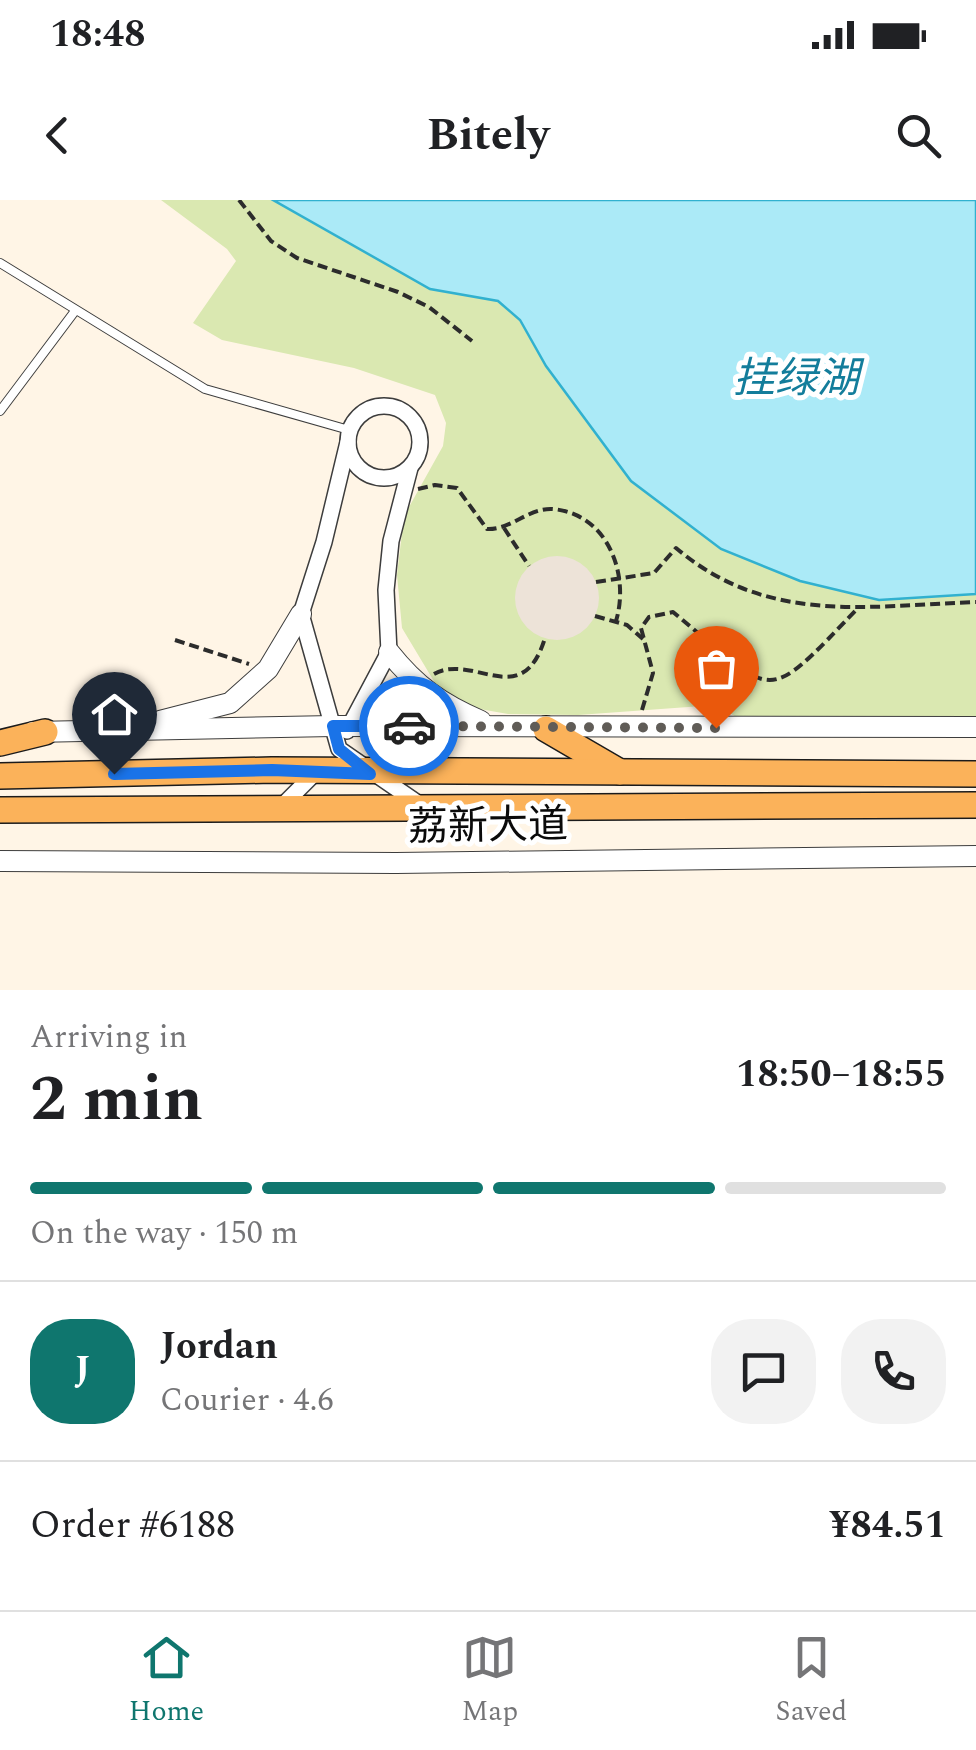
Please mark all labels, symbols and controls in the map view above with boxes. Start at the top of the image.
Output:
text: 18:48 [50,6,145,64]
text: Bitely [427,101,549,170]
icon: back [30,108,85,163]
icon: search [891,108,946,163]
water label: 挂绿湖 [733,348,865,411]
pin [674,626,759,729]
icon: bag [689,641,744,696]
pin [72,672,157,775]
courier [359,676,459,776]
icon: home [87,687,142,742]
icon: car [382,699,437,754]
street label: 荔新大道 [407,795,569,859]
text: Arriving in [30,1013,187,1062]
text: 18:50–18:55 [736,1046,946,1104]
text: 2 min [30,1050,203,1149]
text: On the way · 150 m [30,1209,298,1258]
text: Jordan [160,1318,278,1376]
button: chat [711,1319,816,1424]
button: phone [841,1319,946,1424]
text: J [74,1342,91,1400]
text: Courier · 4.6 [160,1376,333,1425]
text: Order #6188 [30,1497,235,1555]
text: ¥84.51 [829,1497,946,1555]
tab: Home [129,1630,204,1733]
tab: Map [462,1630,518,1733]
tab: Saved [775,1630,847,1733]

